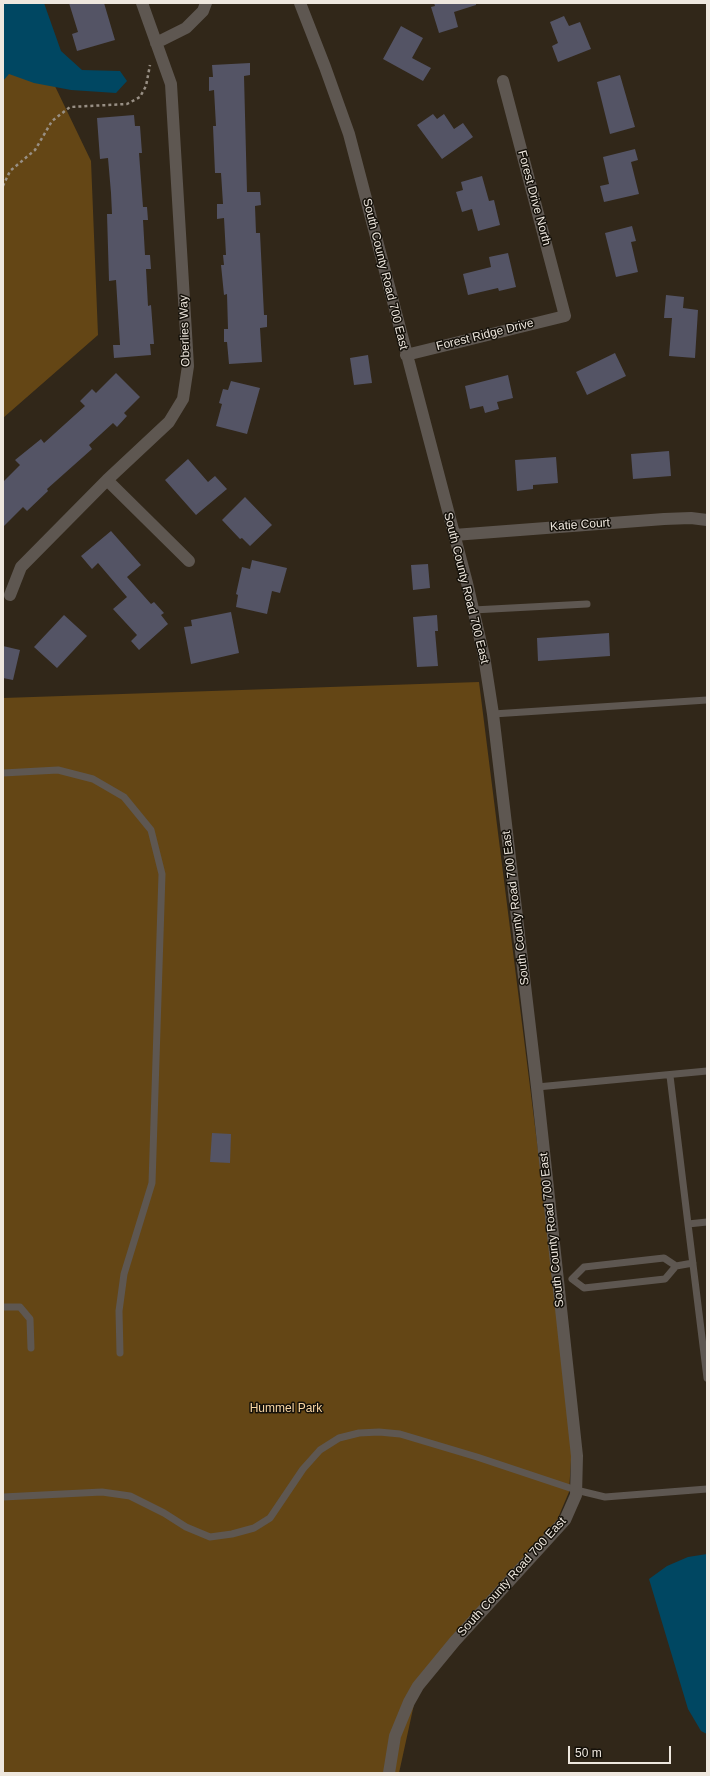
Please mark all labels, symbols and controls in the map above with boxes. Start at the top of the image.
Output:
street label: Forest Drive North [514,149,554,247]
street label: South County Road 700 East [359,197,411,351]
street label: Oberlies Way [177,295,193,367]
street label: Forest Ridge Drive [435,316,535,354]
street label: South County Road 700 East [440,511,492,665]
street label: Katie Court [550,516,610,534]
street label: South County Road 700 East [499,830,533,986]
street label: South County Road 700 East [537,1152,567,1308]
park label: Hummel Park [250,1402,322,1416]
street label: South County Road 700 East [455,1514,569,1640]
scale bar [570,1738,673,1764]
text: 50 m [575,1746,602,1760]

